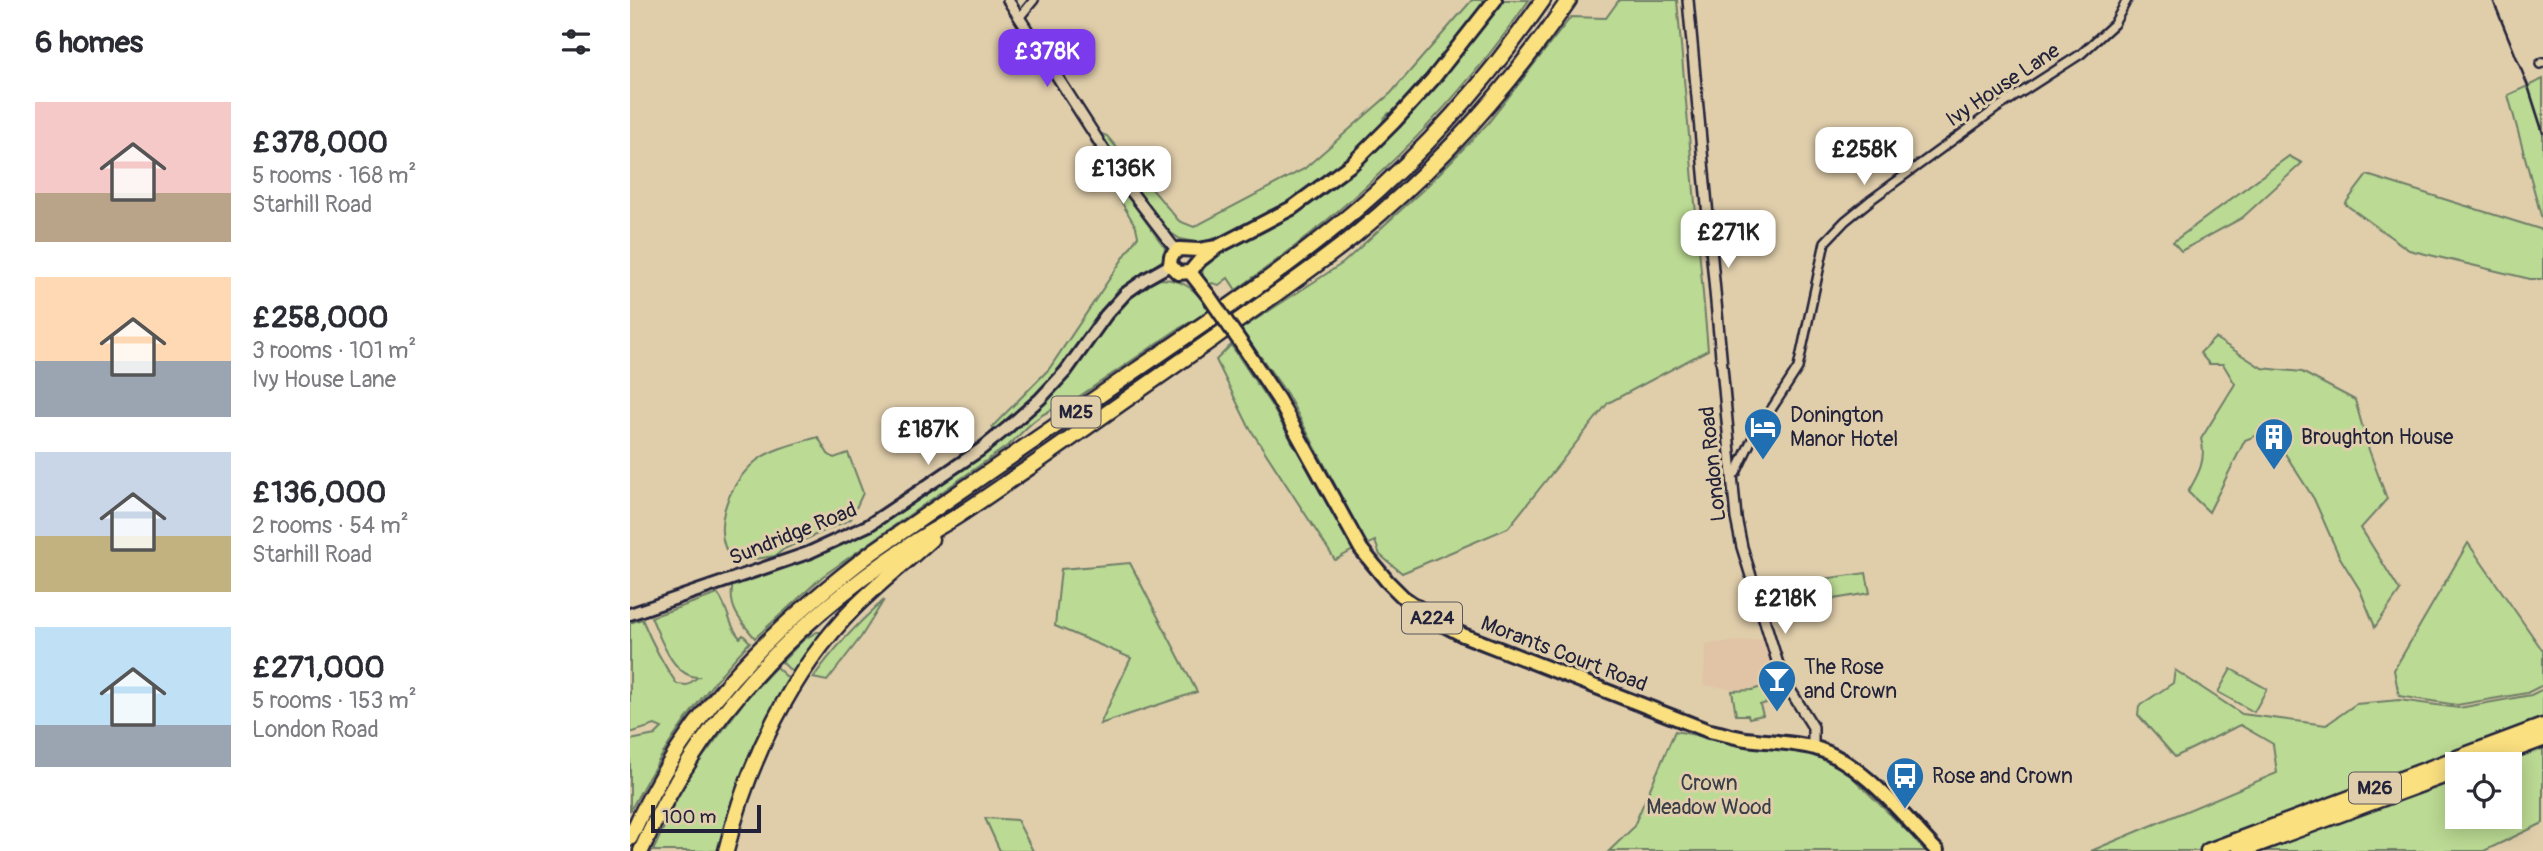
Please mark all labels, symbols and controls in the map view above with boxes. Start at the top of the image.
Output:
icon: filters [557,23,595,61]
text: 6 homes [35,24,143,61]
pin: £378K [998,29,1096,89]
text: £378K [1014,37,1080,66]
street label: Ivy House Lane [1941,37,2066,133]
text: £378,000 [252,124,388,161]
pin: £258K [1815,128,1913,187]
icon: home [91,130,175,214]
text: £258K [1831,135,1897,164]
pin: £136K [1074,146,1172,206]
text: £136K [1091,154,1155,183]
text: 5 rooms · 168 m² [252,161,416,190]
text: Starhill Road [252,190,372,219]
pin: £271K [1679,210,1777,270]
text: £271K [1697,218,1759,247]
text: £258,000 [252,299,389,336]
icon: home [91,305,175,389]
text: 3 rooms · 101 m² [252,336,416,365]
text: Ivy House Lane [252,365,396,394]
road number: M25 [1052,396,1101,428]
place label: Donington Manor Hotel [1790,402,1898,453]
street label: London Road [1694,405,1732,523]
hotel icon: Donington Manor Hotel [1742,406,1784,461]
pin: £187K [879,407,977,467]
text: £187K [897,415,959,444]
building icon: Broughton House [2253,416,2295,471]
place label: Broughton House [2301,424,2454,451]
text: £136,000 [252,474,386,511]
icon: home [91,480,175,564]
street label: Sundridge Road [725,496,861,572]
text: 2 rooms · 54 m² [252,511,409,540]
text: Starhill Road [252,540,372,569]
pin: £218K [1736,576,1834,636]
text: £218K [1754,584,1816,613]
road number: A224 [1402,603,1462,634]
street label: Morants Court Road [1477,610,1651,698]
text: £271,000 [252,649,385,686]
place label: The Rose and Crown [1804,654,1897,705]
icon: home [91,655,175,739]
bar icon: The Rose and Crown [1756,658,1798,713]
text: 5 rooms · 153 m² [252,686,417,715]
text: London Road [252,715,379,744]
map controls [2445,752,2522,829]
button: locate [2445,752,2522,829]
bus stop icon: Rose and Crown [1884,755,1926,810]
place label: Rose and Crown [1932,763,2073,790]
park label: Crown Meadow Wood [1646,770,1772,821]
road number: M26 [2349,772,2401,804]
scale bar [651,802,761,834]
text: 100 m [662,805,716,829]

